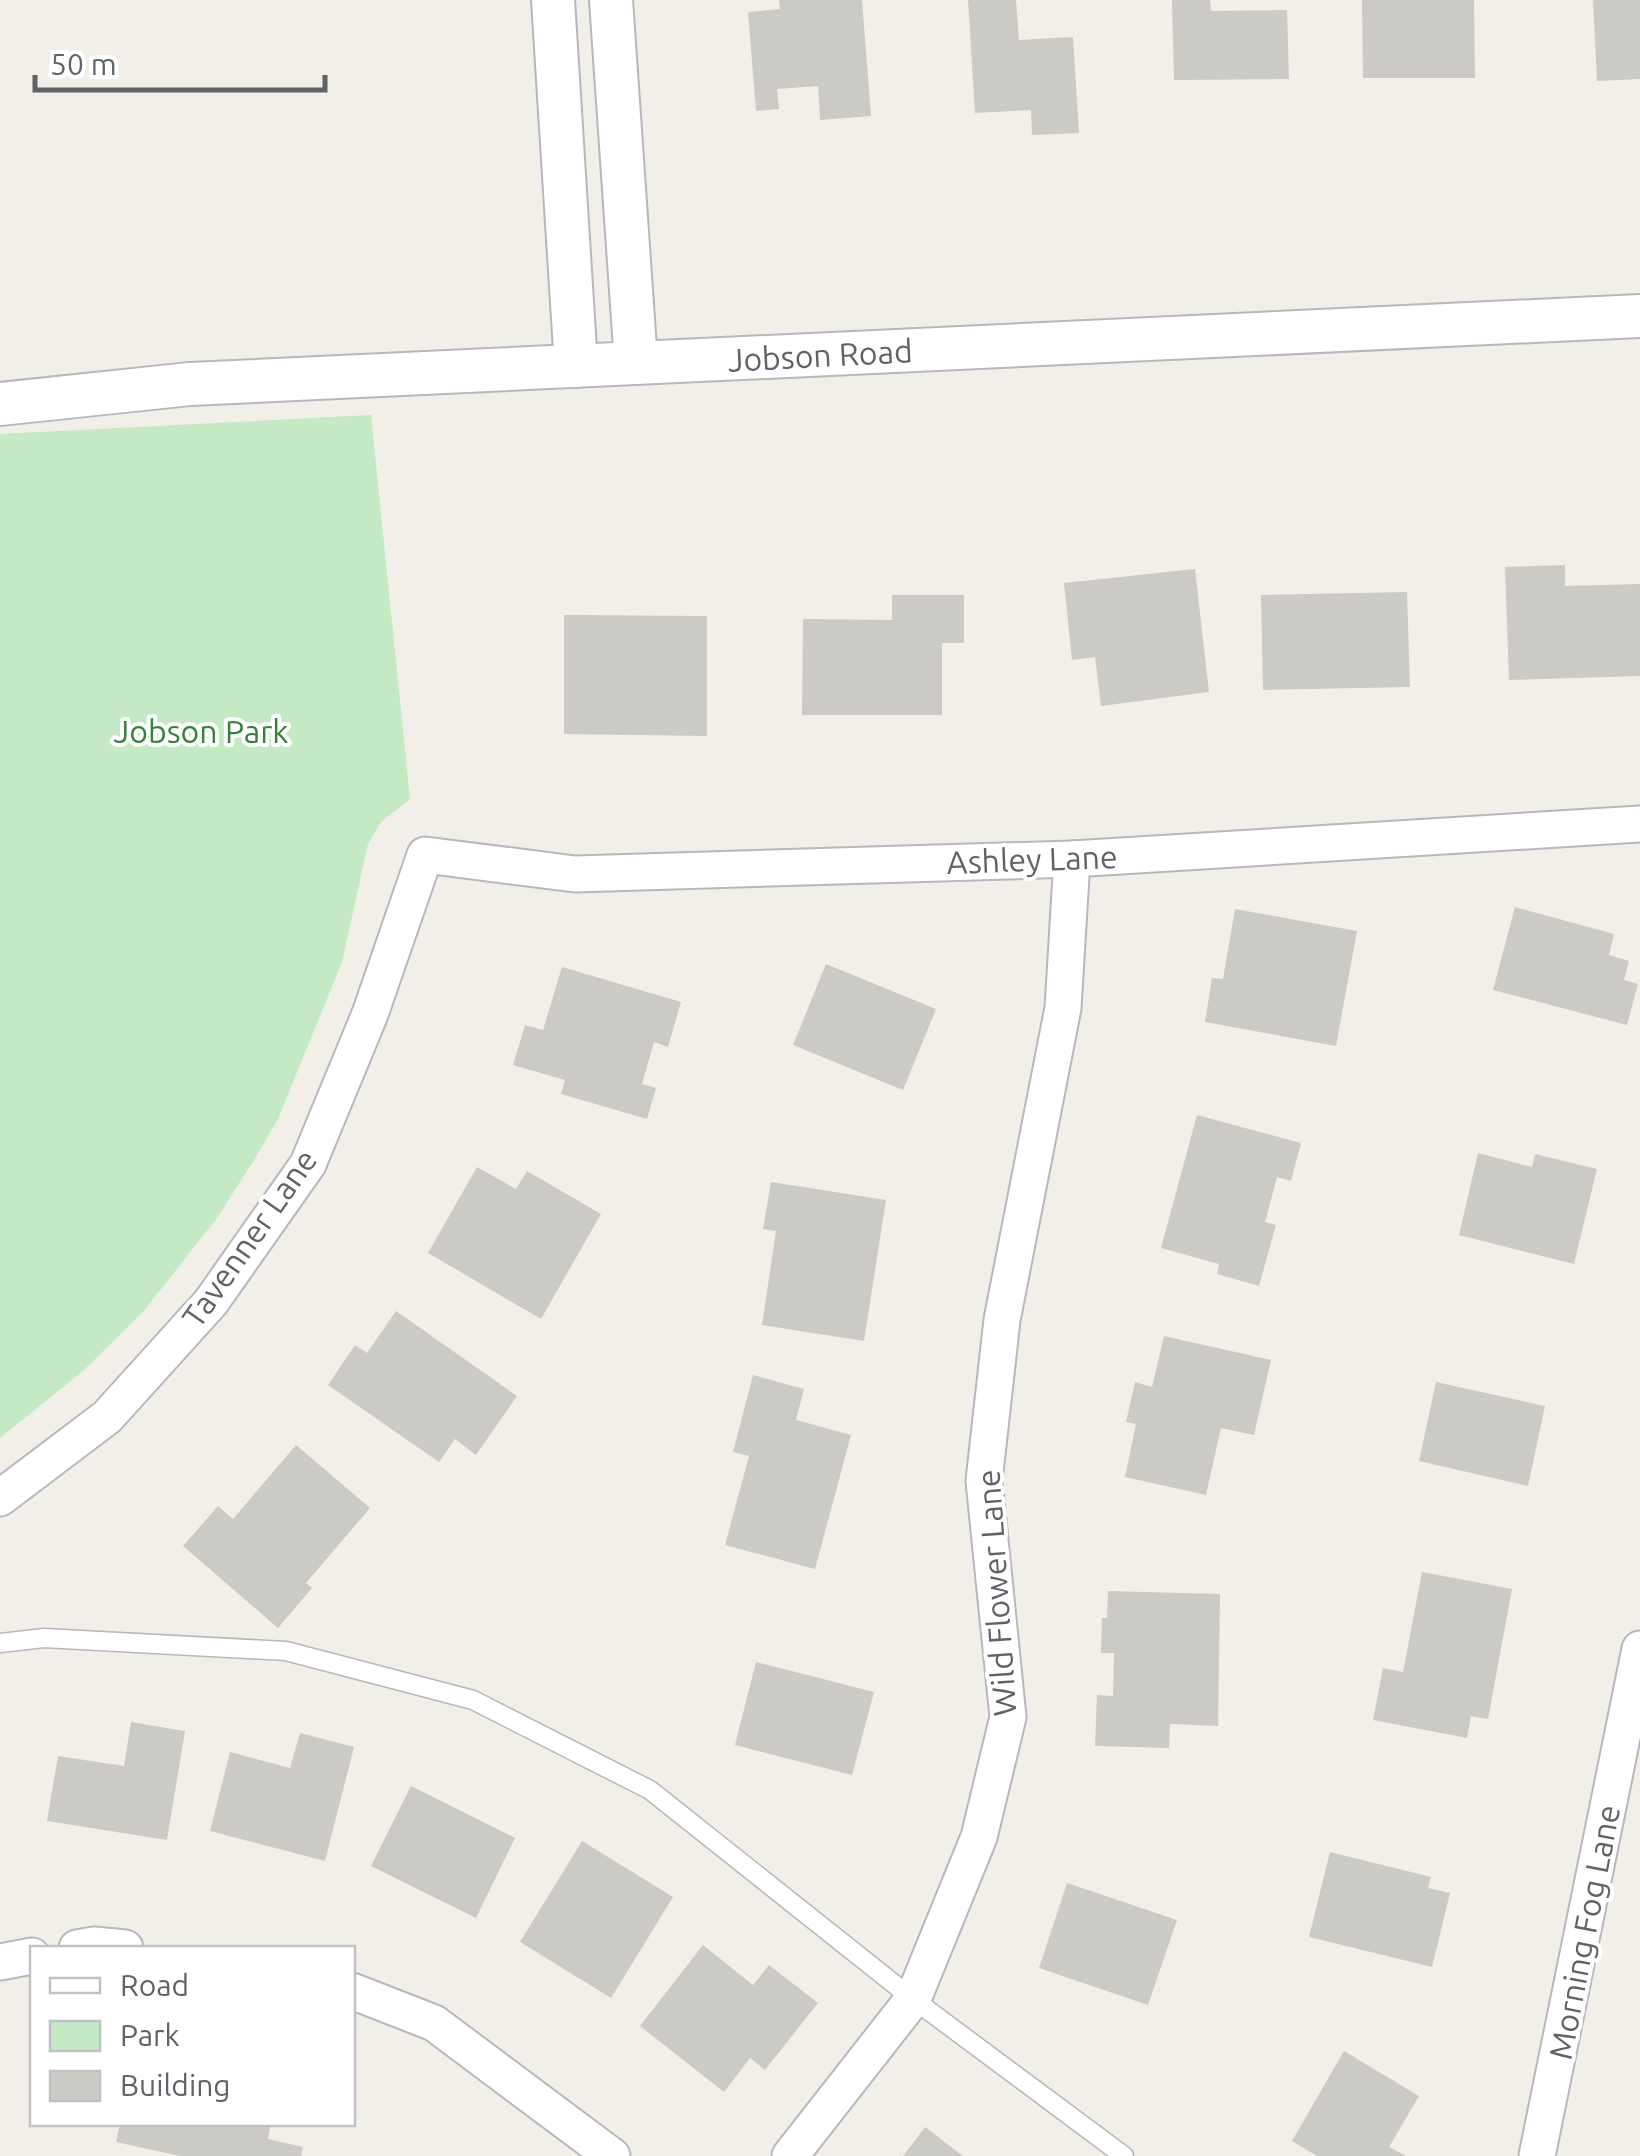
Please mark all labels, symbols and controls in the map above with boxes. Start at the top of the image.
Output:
scale bar [35,30,325,92]
text: 50 m [50,47,117,81]
street label: Jobson Road [727,332,913,378]
park label: Jobson Park [114,713,288,749]
street label: Ashley Lane [946,838,1118,880]
street label: Tavenner Lane [174,1142,324,1334]
street label: Wild Flower Lane [969,1469,1023,1717]
street label: Morning Fog Lane [1542,1802,1626,2062]
legend [30,1946,355,2126]
text: Road [120,1968,189,2002]
text: Park [120,2018,180,2052]
text: Building [120,2068,231,2102]

